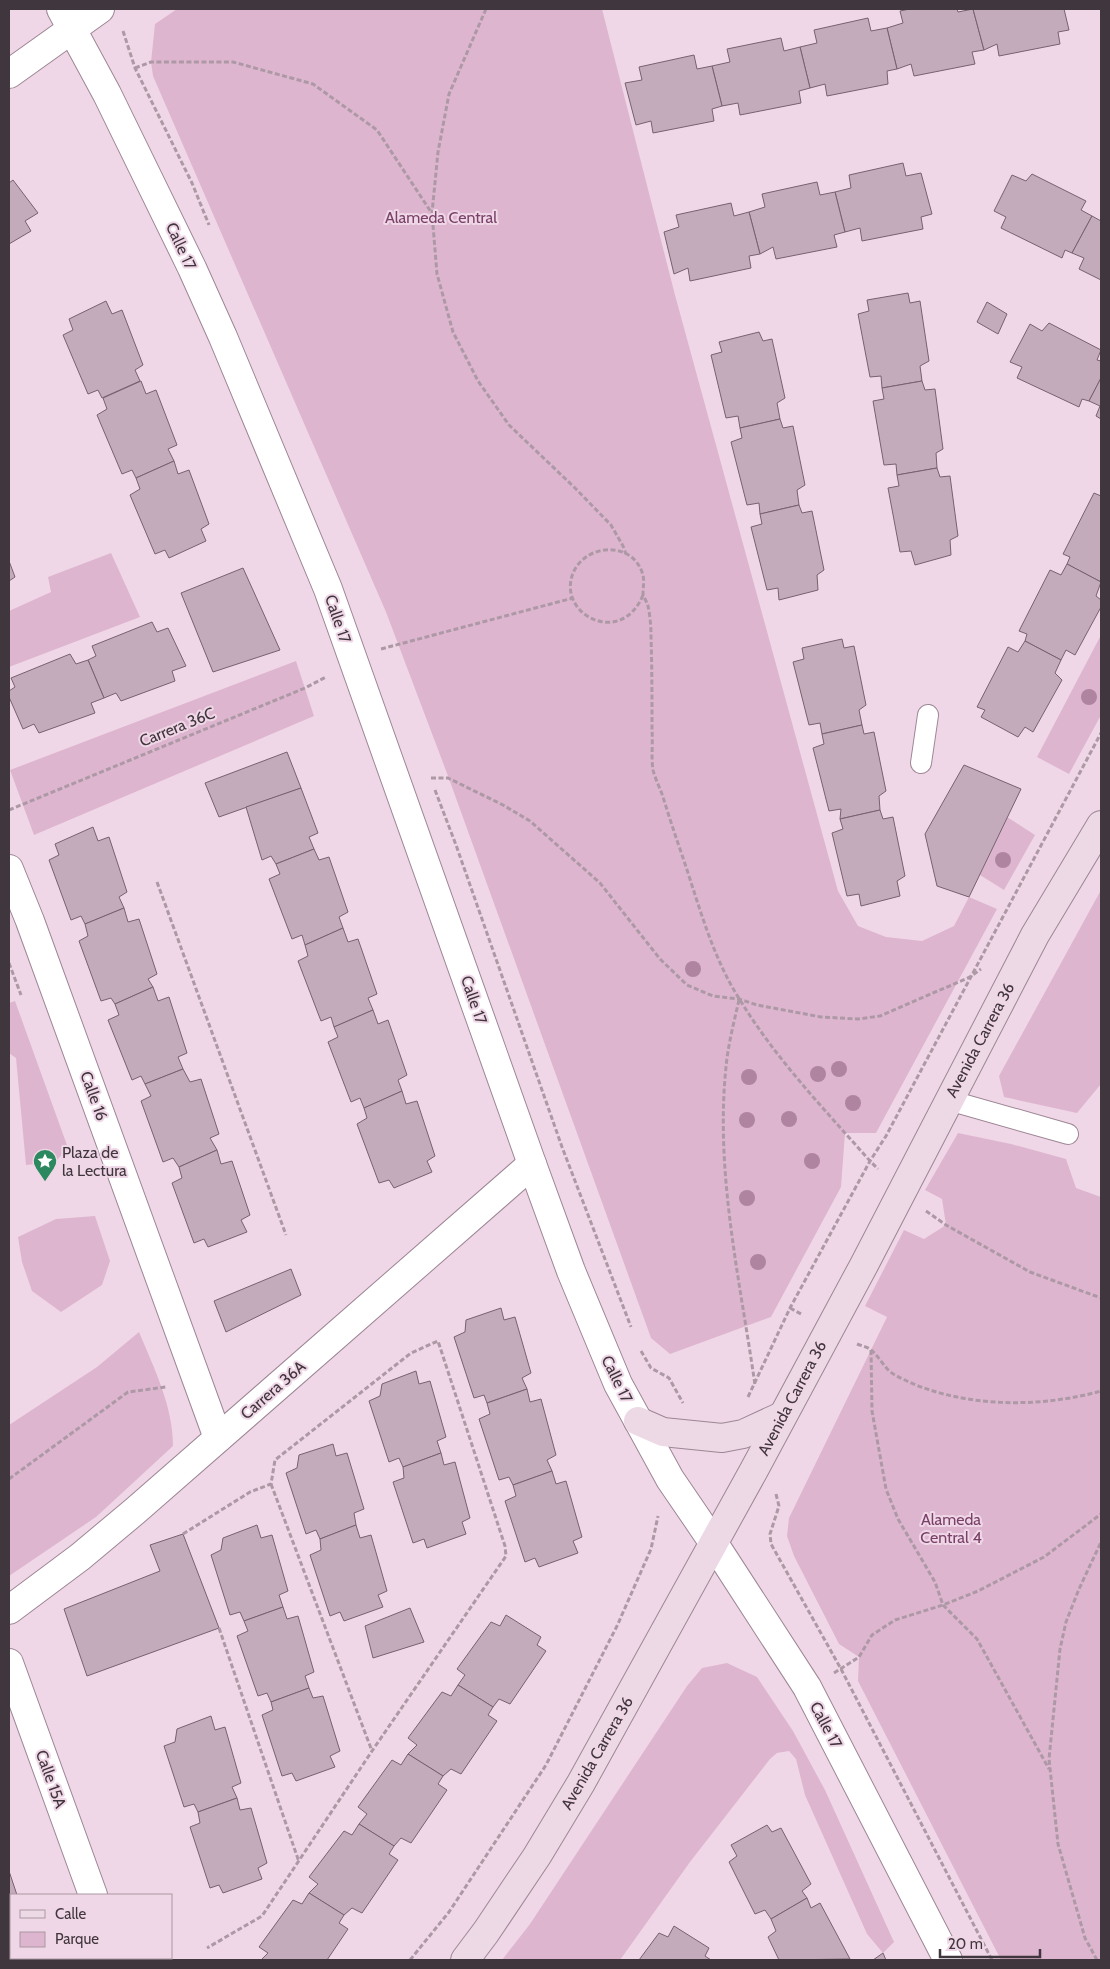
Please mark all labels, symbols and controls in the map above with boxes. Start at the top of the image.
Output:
park label: Alameda Central [385,208,497,227]
street label: Calle 17 [162,219,200,273]
street label: Calle 17 [321,592,355,646]
street label: Carrera 36C [137,703,218,751]
street label: Calle 17 [457,973,491,1027]
street label: Avenida Carrera 36 [942,979,1018,1101]
street label: Calle 16 [76,1069,112,1123]
place label: Plaza de la Lectura [62,1143,127,1180]
place icon: Plaza de la Lectura [32,1148,58,1182]
street label: Avenida Carrera 36 [754,1337,830,1459]
street label: Calle 17 [597,1352,637,1406]
street label: Carrera 36A [237,1357,309,1423]
park label: Alameda Central 4 [920,1510,982,1547]
street label: Avenida Carrera 36 [557,1693,637,1813]
street label: Calle 17 [806,1698,846,1752]
street label: Calle 15A [32,1747,70,1811]
legend [10,1894,172,1959]
text: Calle [55,1905,86,1923]
scale bar [940,1926,1040,1958]
text: Parque [55,1930,99,1948]
text: 20 m [948,1935,983,1953]

